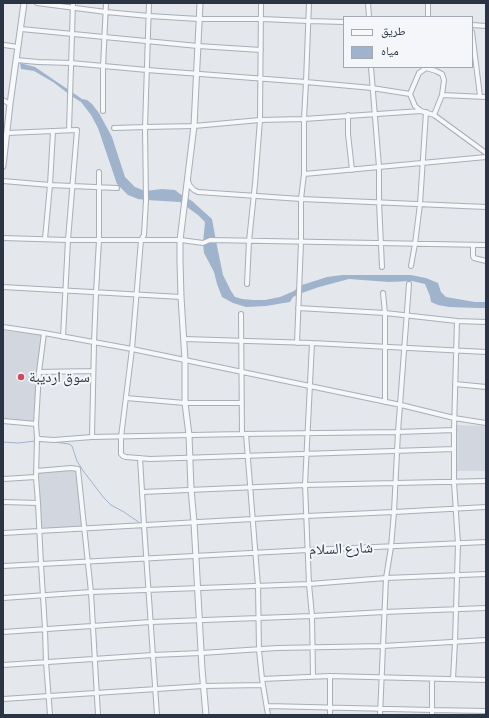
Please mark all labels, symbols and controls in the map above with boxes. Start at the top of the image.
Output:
legend [343,16,473,68]
text: طريق [381,25,406,37]
text: مياه [381,45,399,57]
place label: سوق ارديبة [29,368,90,386]
marker: سوق ارديبة [16,372,26,382]
street label: شارع السلام [309,539,373,559]

